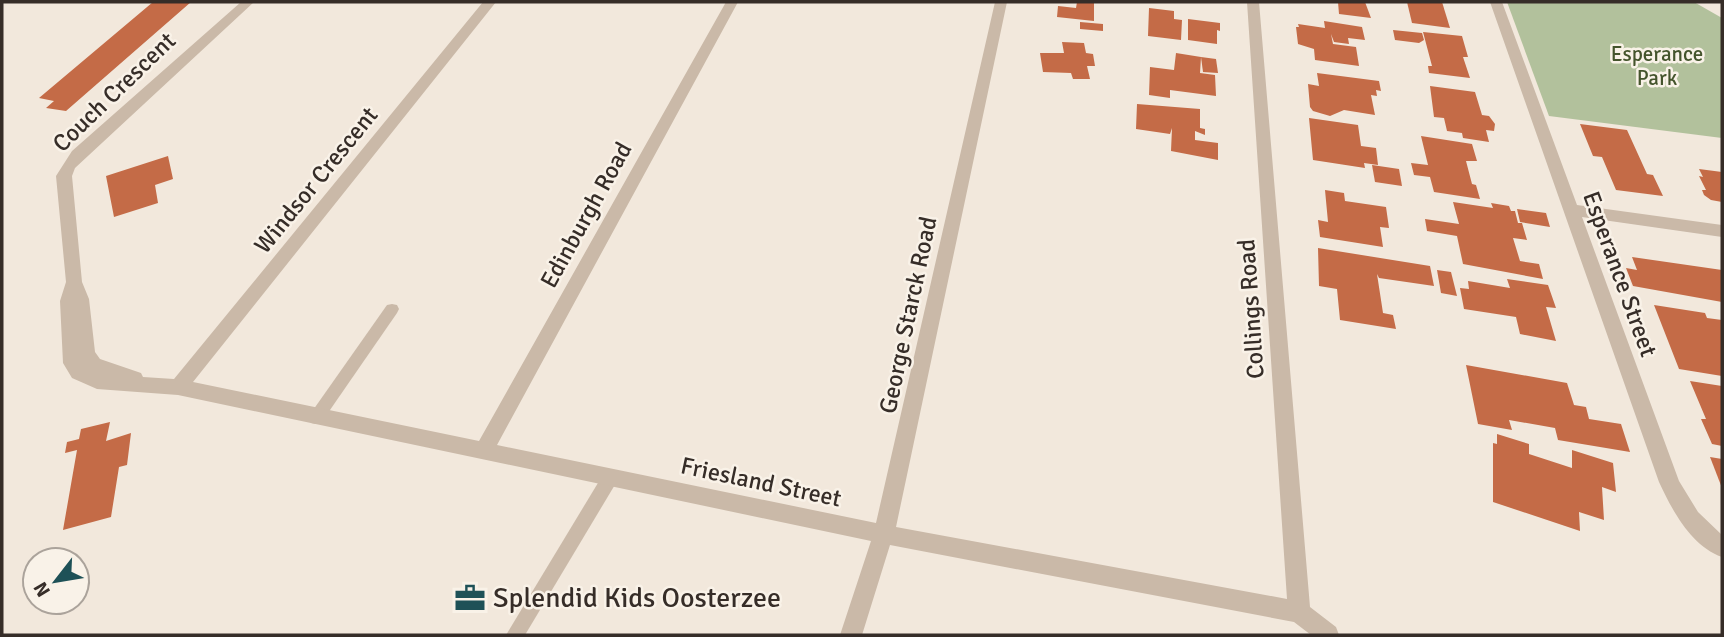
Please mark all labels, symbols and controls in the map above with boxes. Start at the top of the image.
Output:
street label: Couch Crescent [46,26,182,158]
park label: Esperance Park [1611,41,1703,91]
street label: Windsor Crescent [248,101,384,259]
street label: Edinburgh Road [534,137,638,293]
street label: Esperance Street [1576,187,1664,361]
street label: George Starck Road [872,214,944,416]
street label: Collings Road [1231,238,1271,380]
street label: Friesland Street [678,450,844,514]
north arrow [21,546,91,616]
text: N [29,577,56,601]
office icon: Splendid Kids Oosterzee [453,581,487,615]
place label: Splendid Kids Oosterzee [493,581,781,615]

